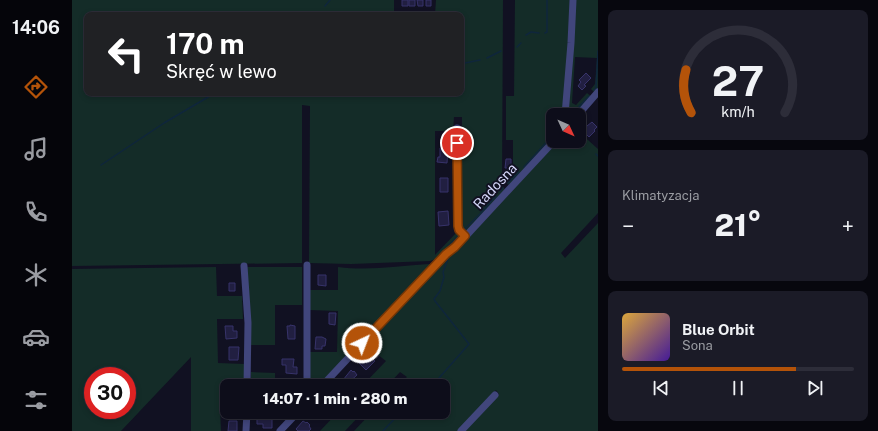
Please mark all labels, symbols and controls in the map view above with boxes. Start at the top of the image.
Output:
text: 14:06 [12,17,60,38]
text: 170 m [166,27,245,60]
icon: left [100,28,152,80]
text: 27 [712,56,764,105]
text: Skręć w lewo [166,61,277,82]
icon: directions [22,73,50,101]
text: km/h [721,103,755,120]
north arrow [546,108,586,148]
map controls [546,108,586,148]
pin [440,126,474,160]
icon: arrive [446,132,468,154]
icon: music [22,135,50,163]
street label: Radosna [470,160,520,212]
text: Klimatyzacja [622,188,699,203]
icon: phone [22,198,50,226]
text: 21° [714,207,762,243]
text: − [622,213,634,239]
text: + [842,213,854,239]
icon: climate [22,261,50,289]
text: Blue Orbit [682,321,755,338]
position arrow [341,322,383,364]
icon: car [22,323,50,351]
text: Sona [682,338,713,353]
speed limit sign: 30 [84,367,136,419]
icon: previous [650,377,672,399]
icon: pause [727,377,749,399]
icon: next [804,377,826,399]
icon: filters [22,386,50,414]
text: 14:07 · 1 min · 280 m [263,390,407,407]

